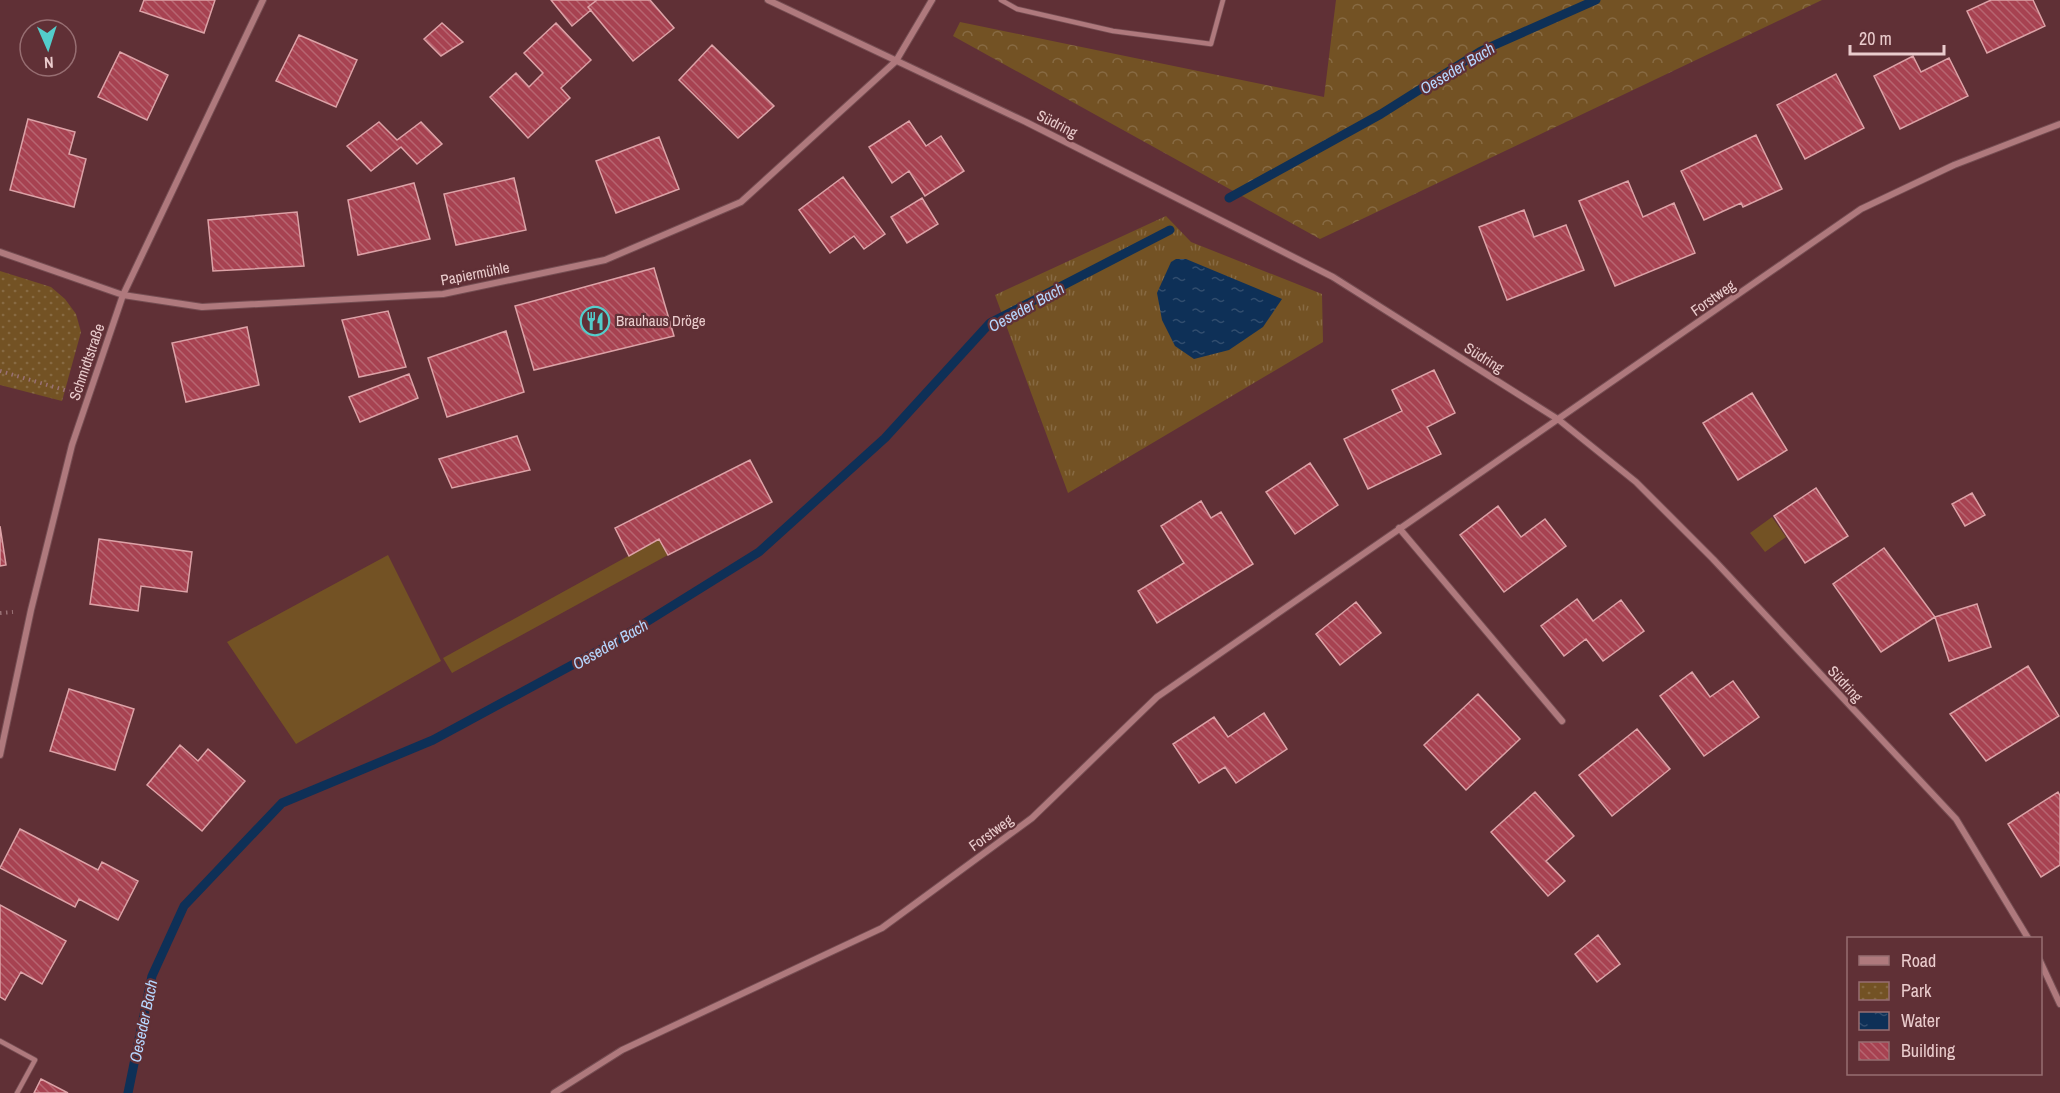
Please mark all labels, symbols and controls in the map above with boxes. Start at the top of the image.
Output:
north arrow [18,18,78,78]
scale bar [1850,18,1944,56]
text: 20 m [1859,26,1892,51]
water label: Oeseder Bach [1415,37,1499,99]
text: N [43,52,54,74]
street label: Südring [1033,104,1081,143]
street label: Papiermühle [439,257,511,290]
street label: Forstweg [1686,275,1739,321]
water label: Oeseder Bach [984,277,1068,337]
restaurant icon: Brauhaus Dröge [579,305,611,337]
place label: Brauhaus Dröge [616,310,706,331]
street label: Schmidtstraße [64,320,110,403]
street label: Südring [1460,337,1508,378]
water label: Oeseder Bach [568,614,652,674]
street label: Südring [1823,661,1868,707]
street label: Forstweg [964,809,1017,856]
legend [1847,937,2042,1075]
text: Road [1901,948,1936,973]
water label: Oeseder Bach [124,978,162,1064]
text: Park [1901,978,1932,1003]
text: Water [1901,1008,1940,1033]
text: Building [1901,1038,1956,1063]

